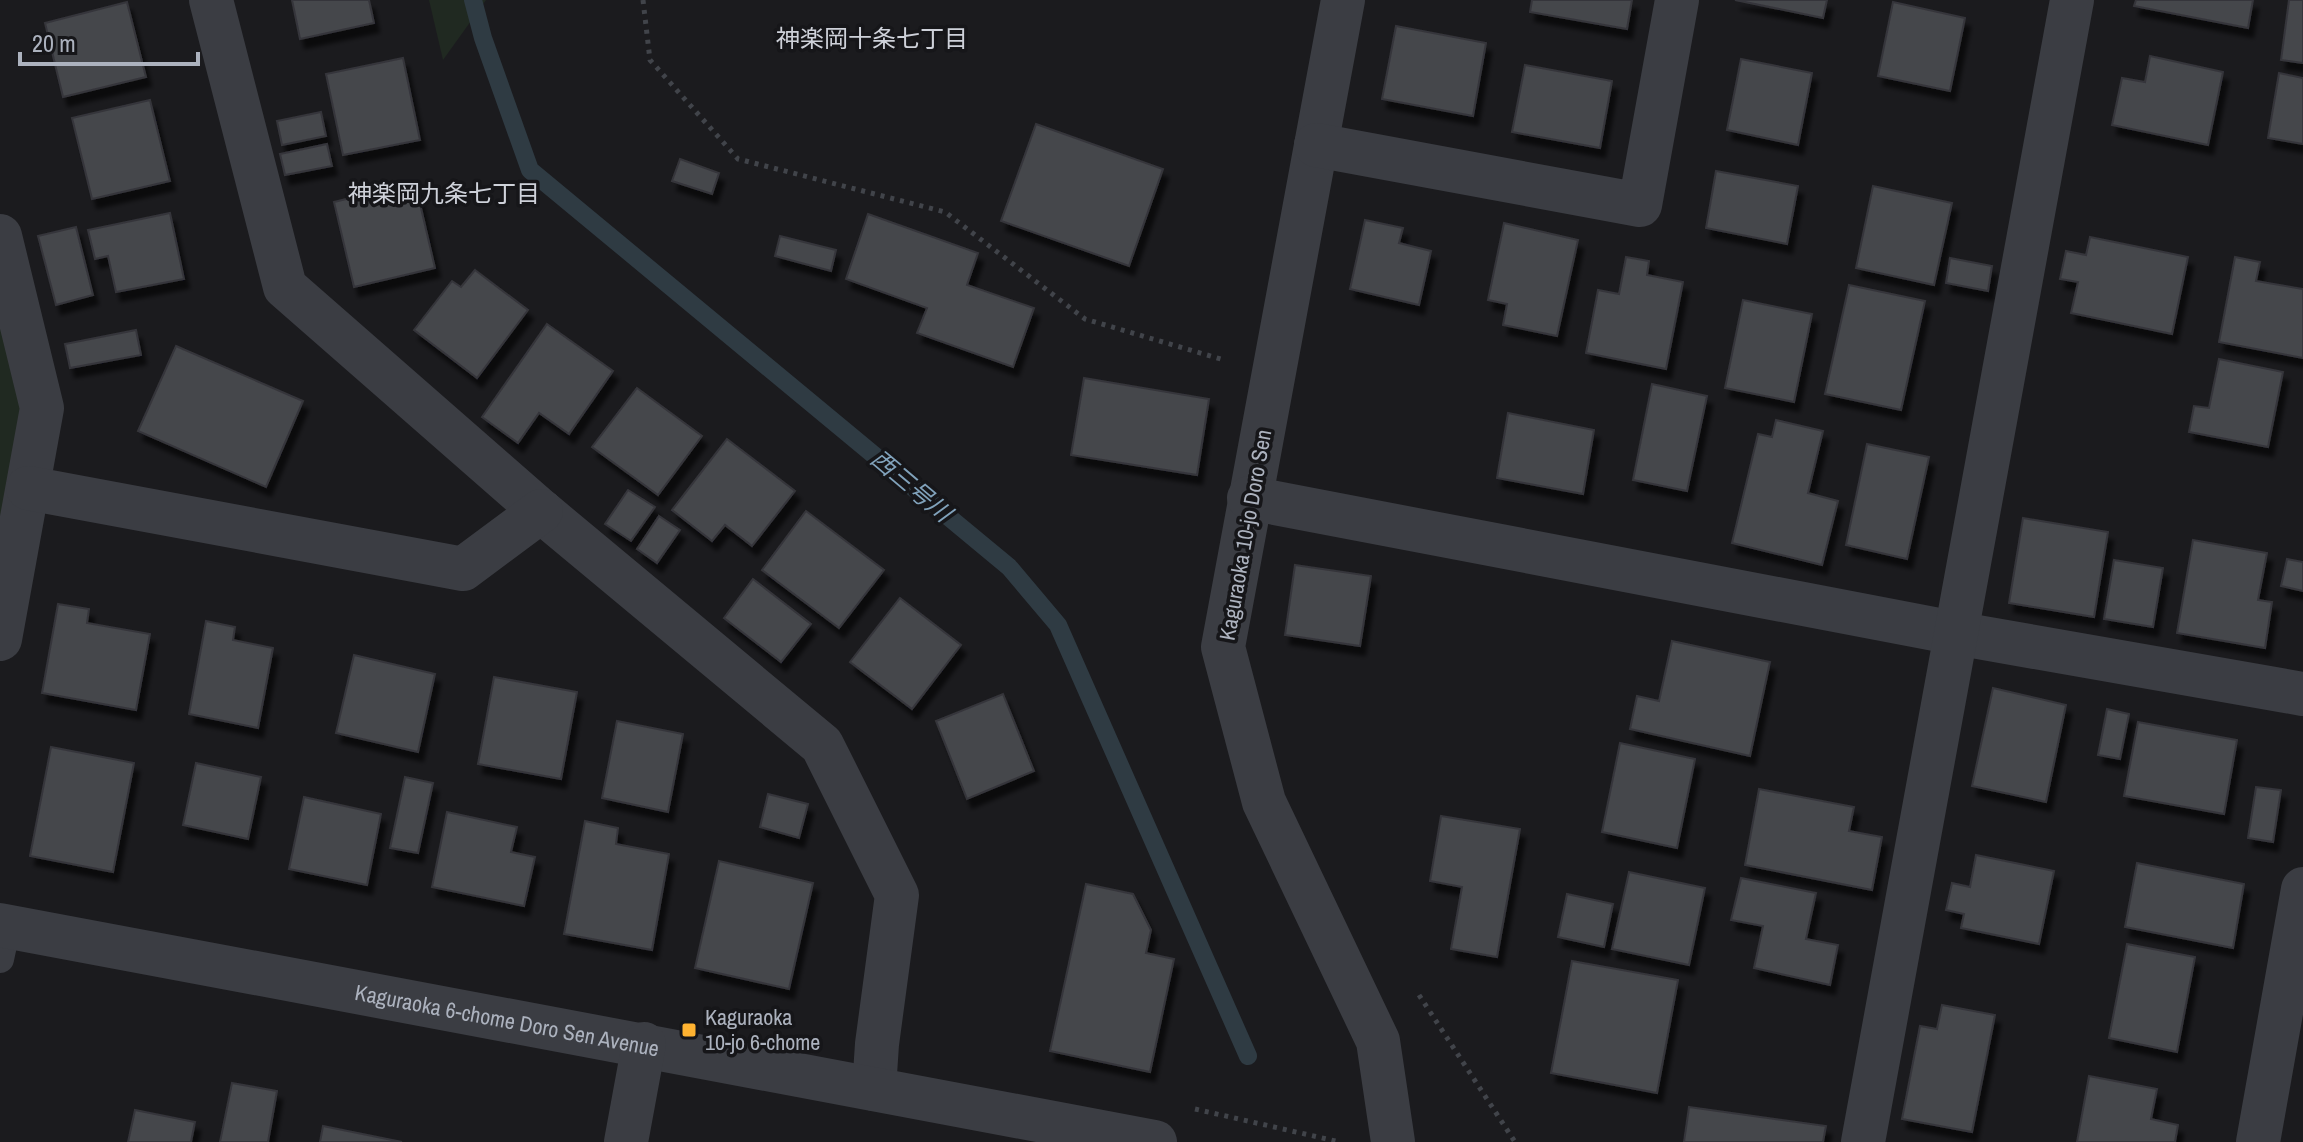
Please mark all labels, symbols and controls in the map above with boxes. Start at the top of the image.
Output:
scale bar [20,16,198,66]
district label: 神楽岡十条七丁目 [776,22,968,54]
text: 20 m [32,27,76,59]
district label: 神楽岡九条七丁目 [348,177,540,209]
street label: Kaguraoka 10-jo Doro Sen [1212,427,1278,643]
water label: 西三号川 [865,442,961,530]
street label: Kaguraoka 6-chome Doro Sen Avenue [353,977,662,1064]
place label: Kaguraoka 10-jo 6-chome [705,1002,820,1057]
marker: Kaguraoka 10-jo 6-chome [680,1021,698,1039]

